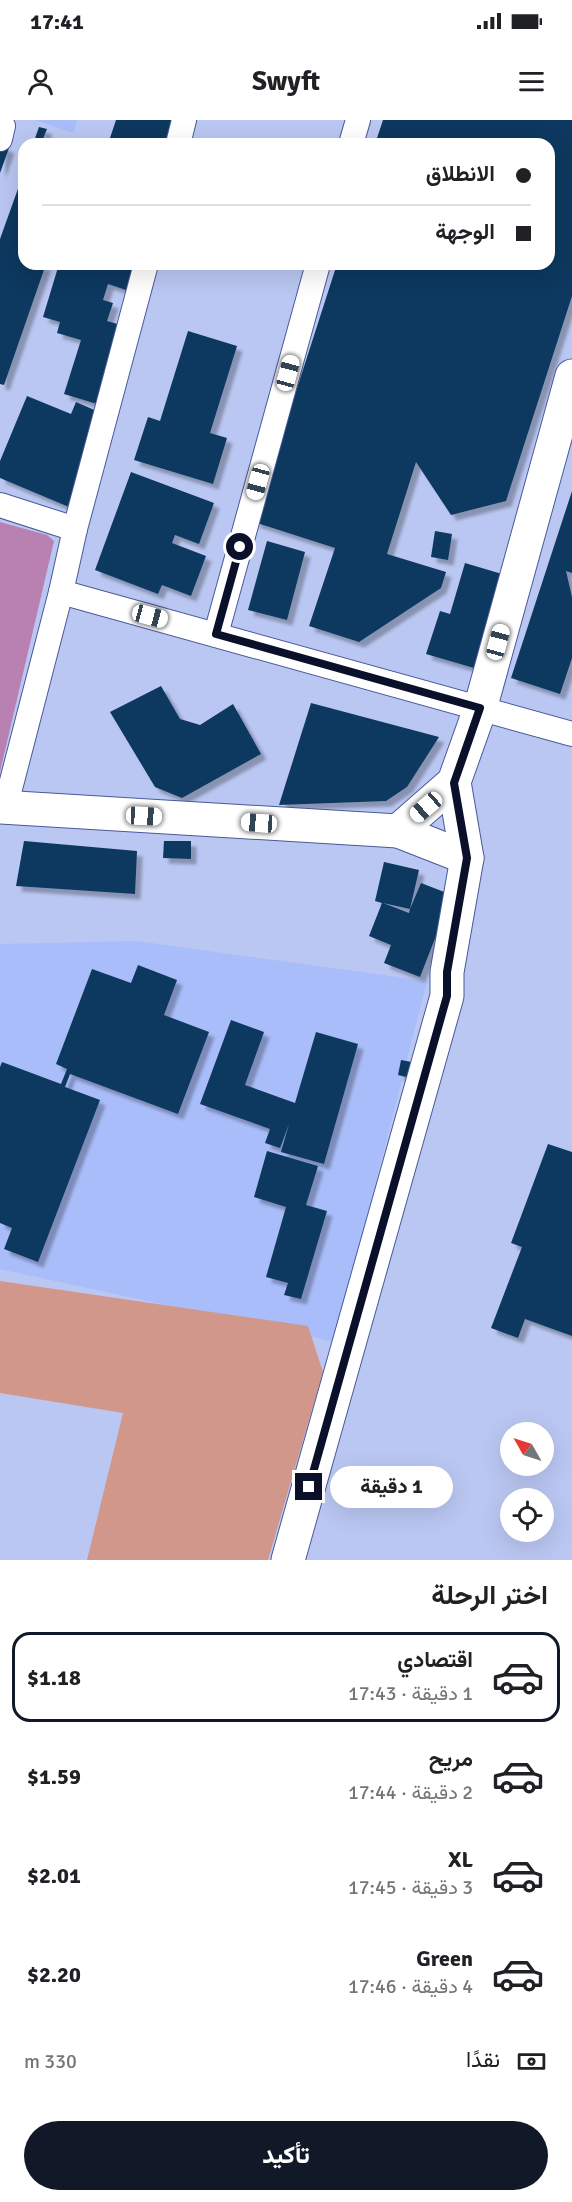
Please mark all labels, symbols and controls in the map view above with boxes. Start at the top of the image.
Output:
text: 17:41 [30,8,84,35]
icon: person [24,65,57,98]
text: Swyft [252,65,320,98]
icon: menu [515,65,548,98]
text: الانطلاق [426,160,495,187]
text: الوجهة [435,218,495,245]
car [275,353,301,393]
car [245,462,271,502]
route start [226,533,253,560]
car [130,603,170,629]
car [485,622,511,662]
car [407,788,445,826]
car [126,806,162,826]
car [240,813,278,833]
north arrow [500,1422,554,1476]
map controls [500,1422,554,1542]
callout: 1 دقيقة [330,1466,453,1508]
route end [295,1473,322,1500]
text: 1 دقيقة [360,1474,423,1499]
button: locate [500,1488,554,1542]
text: اختر الرحلة [431,1579,548,1612]
text: اقتصادي [397,1646,473,1673]
icon: car [491,1650,545,1704]
text: $1.18 [27,1664,81,1691]
text: 1 دقيقة · 17:43 [348,1681,473,1706]
text: مريح [429,1745,473,1772]
icon: car [491,1749,545,1803]
text: $1.59 [27,1763,81,1790]
text: 2 دقيقة · 17:44 [348,1780,473,1805]
text: XL [448,1846,473,1873]
icon: car [491,1848,545,1902]
text: $2.01 [27,1862,81,1889]
text: 3 دقيقة · 17:45 [348,1875,473,1900]
text: Green [416,1945,473,1972]
icon: car [491,1947,545,2001]
text: $2.20 [27,1961,81,1988]
text: 4 دقيقة · 17:46 [348,1974,473,1999]
icon: cash [515,2045,548,2078]
text: نقدًا [466,2046,500,2073]
text: 330 m [24,2049,77,2074]
button: تأكيد [24,2121,548,2190]

